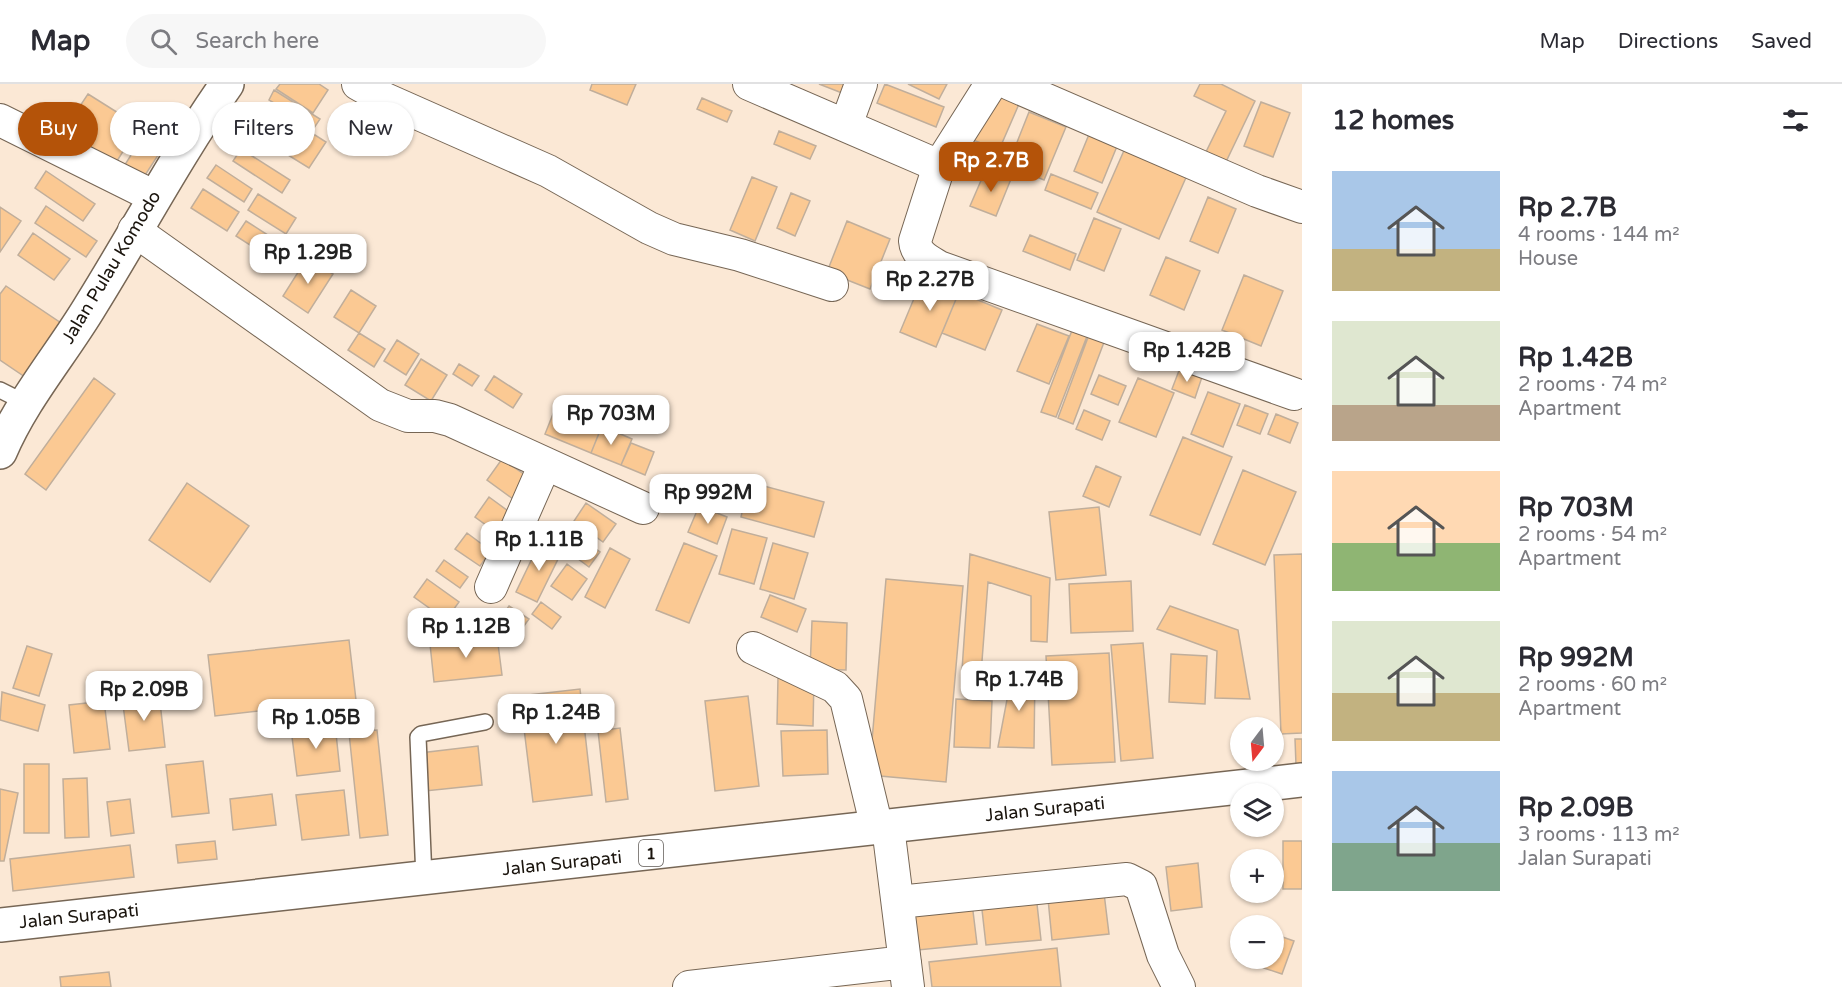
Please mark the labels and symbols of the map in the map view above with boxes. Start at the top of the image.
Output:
pin: Rp 2.7B [936,142,1046,193]
street label: Jalan Pulau Komodo [57,186,165,348]
pin: Rp 1.29B [246,234,370,285]
pin: Rp 2.27B [868,261,992,312]
pin: Rp 1.42B [1125,332,1249,383]
pin: Rp 703M [556,395,666,446]
pin: Rp 992M [653,474,763,525]
pin: Rp 1.11B [477,521,601,572]
pin: Rp 1.12B [404,608,528,659]
pin: Rp 1.74B [957,661,1081,712]
pin: Rp 2.09B [82,671,206,722]
pin: Rp 1.24B [494,694,618,745]
pin: Rp 1.05B [254,699,378,750]
north arrow [1230,717,1284,771]
street label: Jalan Surapati [984,792,1106,826]
road number: 1 [639,840,663,866]
street label: Jalan Surapati [501,846,623,880]
street label: Jalan Surapati [18,899,140,933]

